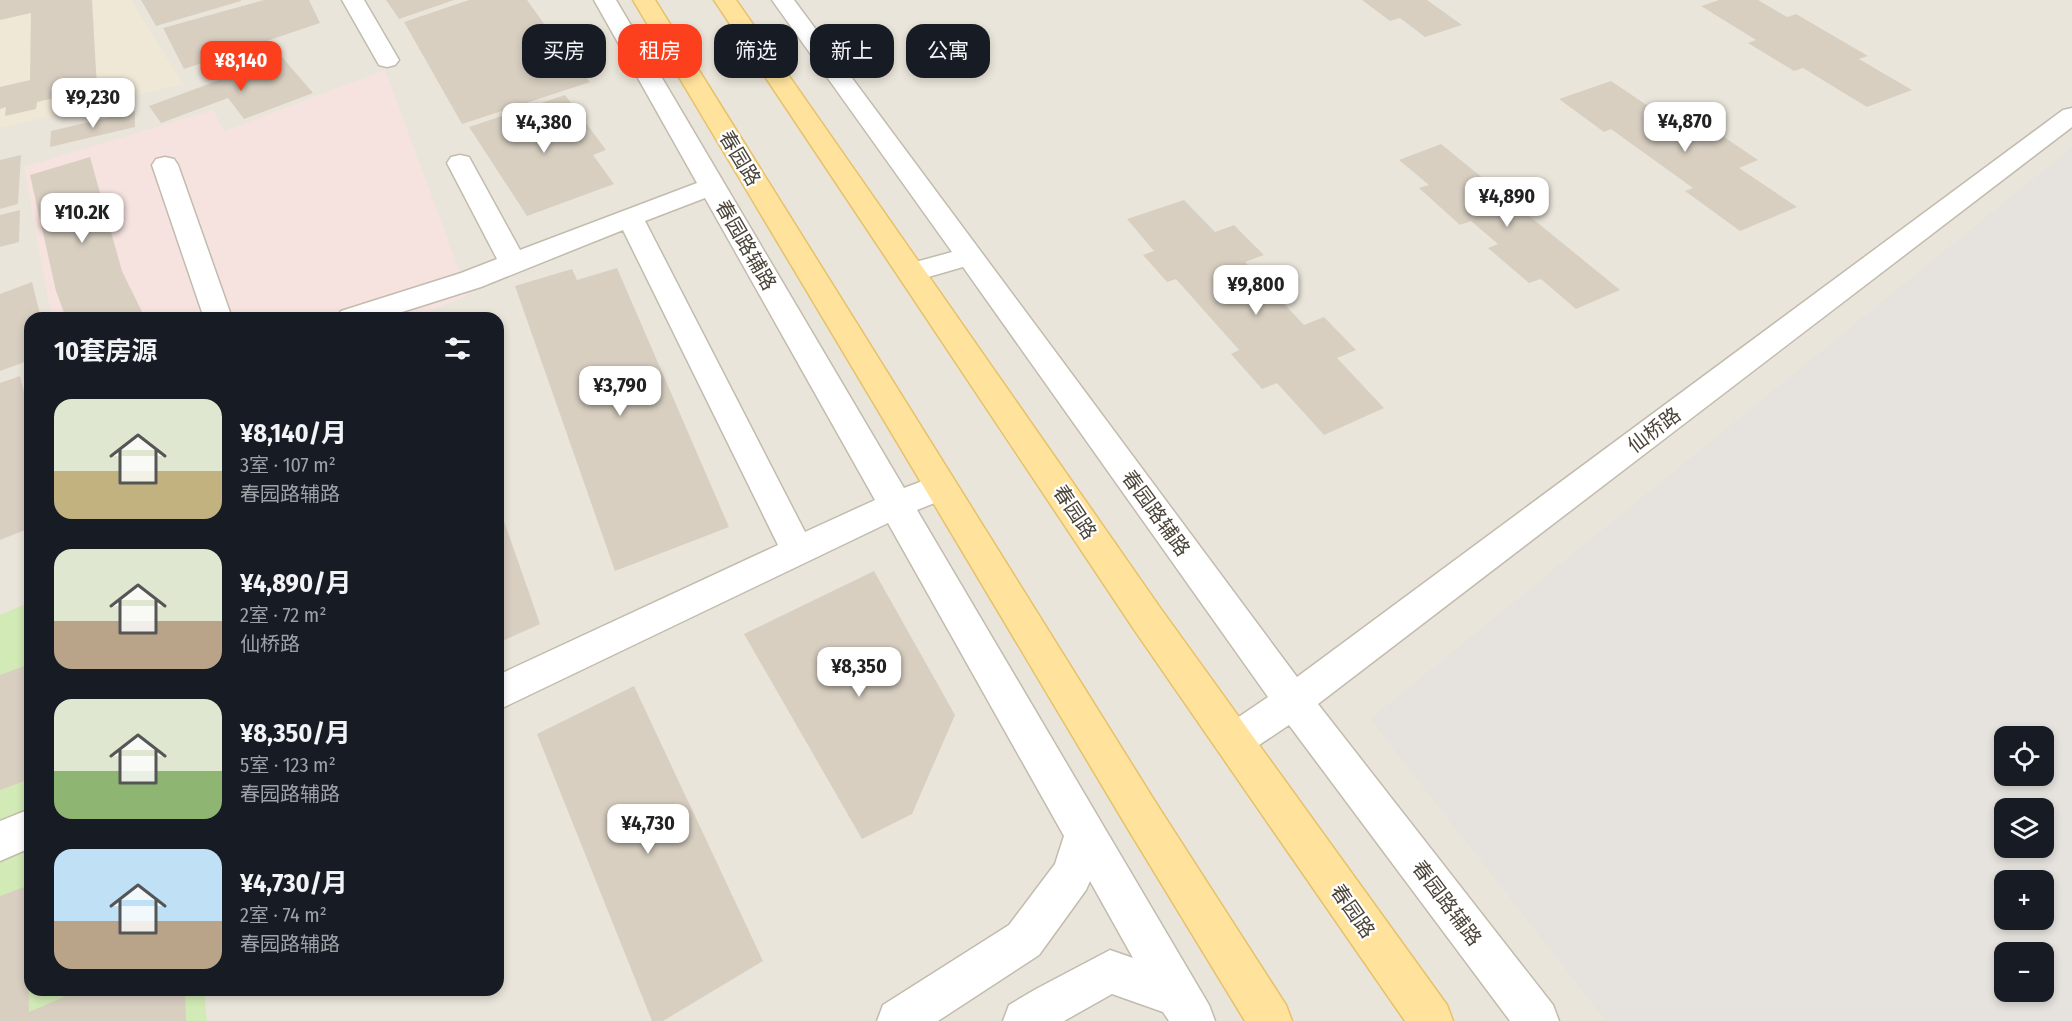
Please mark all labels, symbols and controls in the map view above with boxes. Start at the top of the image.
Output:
chip: 买房 [522,24,606,78]
chip: 租房 [618,24,702,78]
chip: 筛选 [714,24,798,78]
chip: 新上 [810,24,894,78]
chip: 公寓 [906,24,990,78]
pin: ¥8,140 [192,41,290,92]
text: ¥8,140 [215,48,267,72]
pin: ¥9,230 [44,78,142,129]
text: ¥9,230 [66,85,120,109]
pin: ¥4,870 [1636,102,1734,153]
pin: ¥4,380 [495,103,593,154]
text: ¥4,870 [1658,109,1712,133]
text: ¥4,380 [516,110,572,134]
street label: 春园路 [714,126,766,190]
pin: ¥4,890 [1458,177,1556,228]
text: ¥4,890 [1479,184,1535,208]
pin: ¥10.2K [33,193,131,244]
street label: 春园路辅路 [711,196,781,294]
text: ¥10.2K [55,200,109,224]
pin: ¥9,800 [1207,265,1305,316]
text: ¥9,800 [1227,272,1285,296]
icon: filters [441,332,474,365]
text: 10套房源 [54,336,157,367]
pin: ¥3,790 [571,366,669,417]
text: ¥3,790 [593,373,647,397]
street label: 仙桥路 [1623,402,1685,458]
text: ¥8,140/月 [240,418,347,449]
icon: home [102,423,174,495]
text: 3室 · 107 m² [240,453,336,477]
street label: 春园路辅路 [1117,465,1195,561]
street label: 春园路 [1048,480,1102,544]
text: 春园路辅路 [240,482,340,506]
text: ¥4,890/月 [240,568,351,599]
icon: home [102,573,174,645]
text: 2室 · 72 m² [240,603,326,627]
text: 仙桥路 [240,632,300,656]
pin: ¥8,350 [810,647,908,698]
text: ¥8,350 [831,654,887,678]
text: ¥8,350/月 [240,718,351,749]
icon: home [102,723,174,795]
map controls [1994,726,2054,1002]
button: locate [1994,726,2054,786]
text: 5室 · 123 m² [240,753,336,777]
text: 春园路辅路 [240,782,340,806]
button: layers [1994,798,2054,858]
pin: ¥4,730 [599,804,697,855]
text: ¥4,730 [621,811,675,835]
street label: 春园路辅路 [1407,856,1487,950]
text: ¥4,730/月 [240,868,348,899]
button: + [1994,870,2054,930]
icon: home [102,873,174,945]
street label: 春园路 [1326,880,1380,942]
text: 2室 · 74 m² [240,903,327,927]
text: 春园路辅路 [240,932,340,956]
button: − [1994,942,2054,1002]

